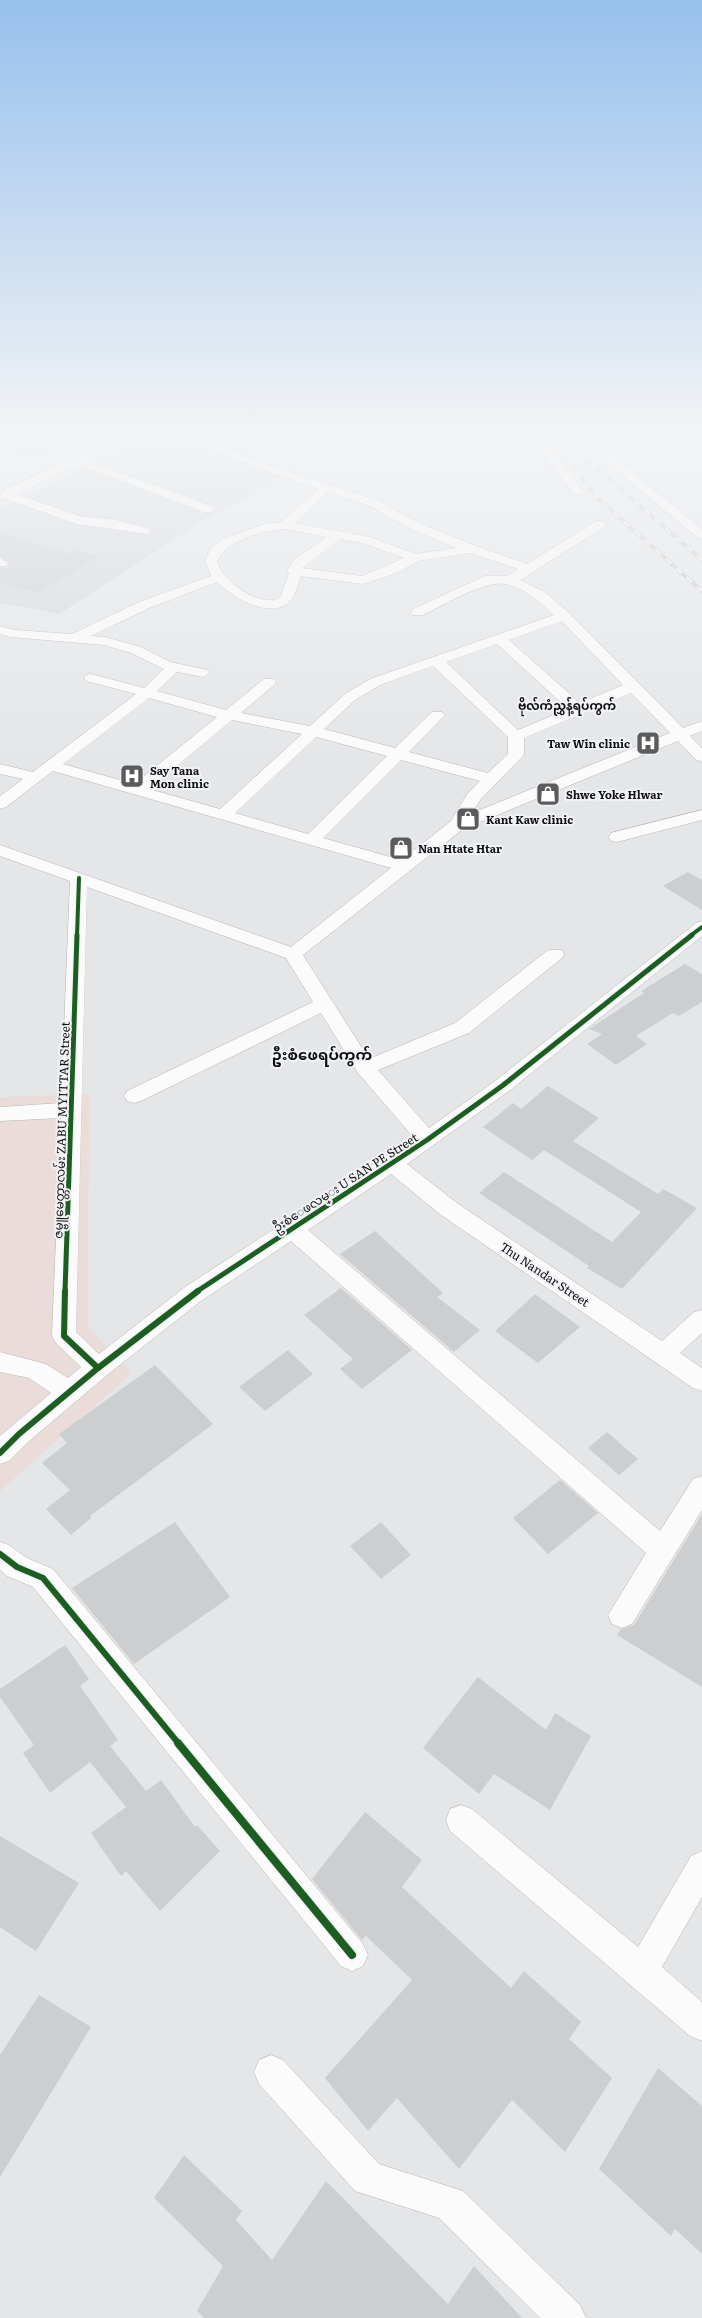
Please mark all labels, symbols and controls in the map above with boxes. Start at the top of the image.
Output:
district label: ဗိုလ်ကံညွှန့်ရပ်ကွက် [518,696,616,717]
hospital icon: Taw Win clinic [635,730,661,756]
place label: Taw Win clinic [547,735,630,751]
place label: Say Tana Mon clinic [150,762,209,791]
hospital icon: Say Tana Mon clinic [119,763,145,789]
shop icon: Shwe Yoke Hlwar [535,781,561,807]
place label: Shwe Yoke Hlwar [566,786,663,802]
shop icon: Kant Kaw clinic [455,806,481,832]
place label: Kant Kaw clinic [486,811,573,827]
shop icon: Nan Htate Htar [388,835,414,861]
place label: Nan Htate Htar [418,840,502,856]
street label: ဇမ္ဗူမေတ္တာလမ်း ZABU MYITTAR Street [48,1021,76,1239]
district label: ဦးစံဖေရပ်ကွက် [272,1042,372,1067]
street label: ဦးစံေဖလမ္း U SAN PE Street [269,1128,422,1238]
street label: Thu Nandar Street [497,1237,593,1311]

